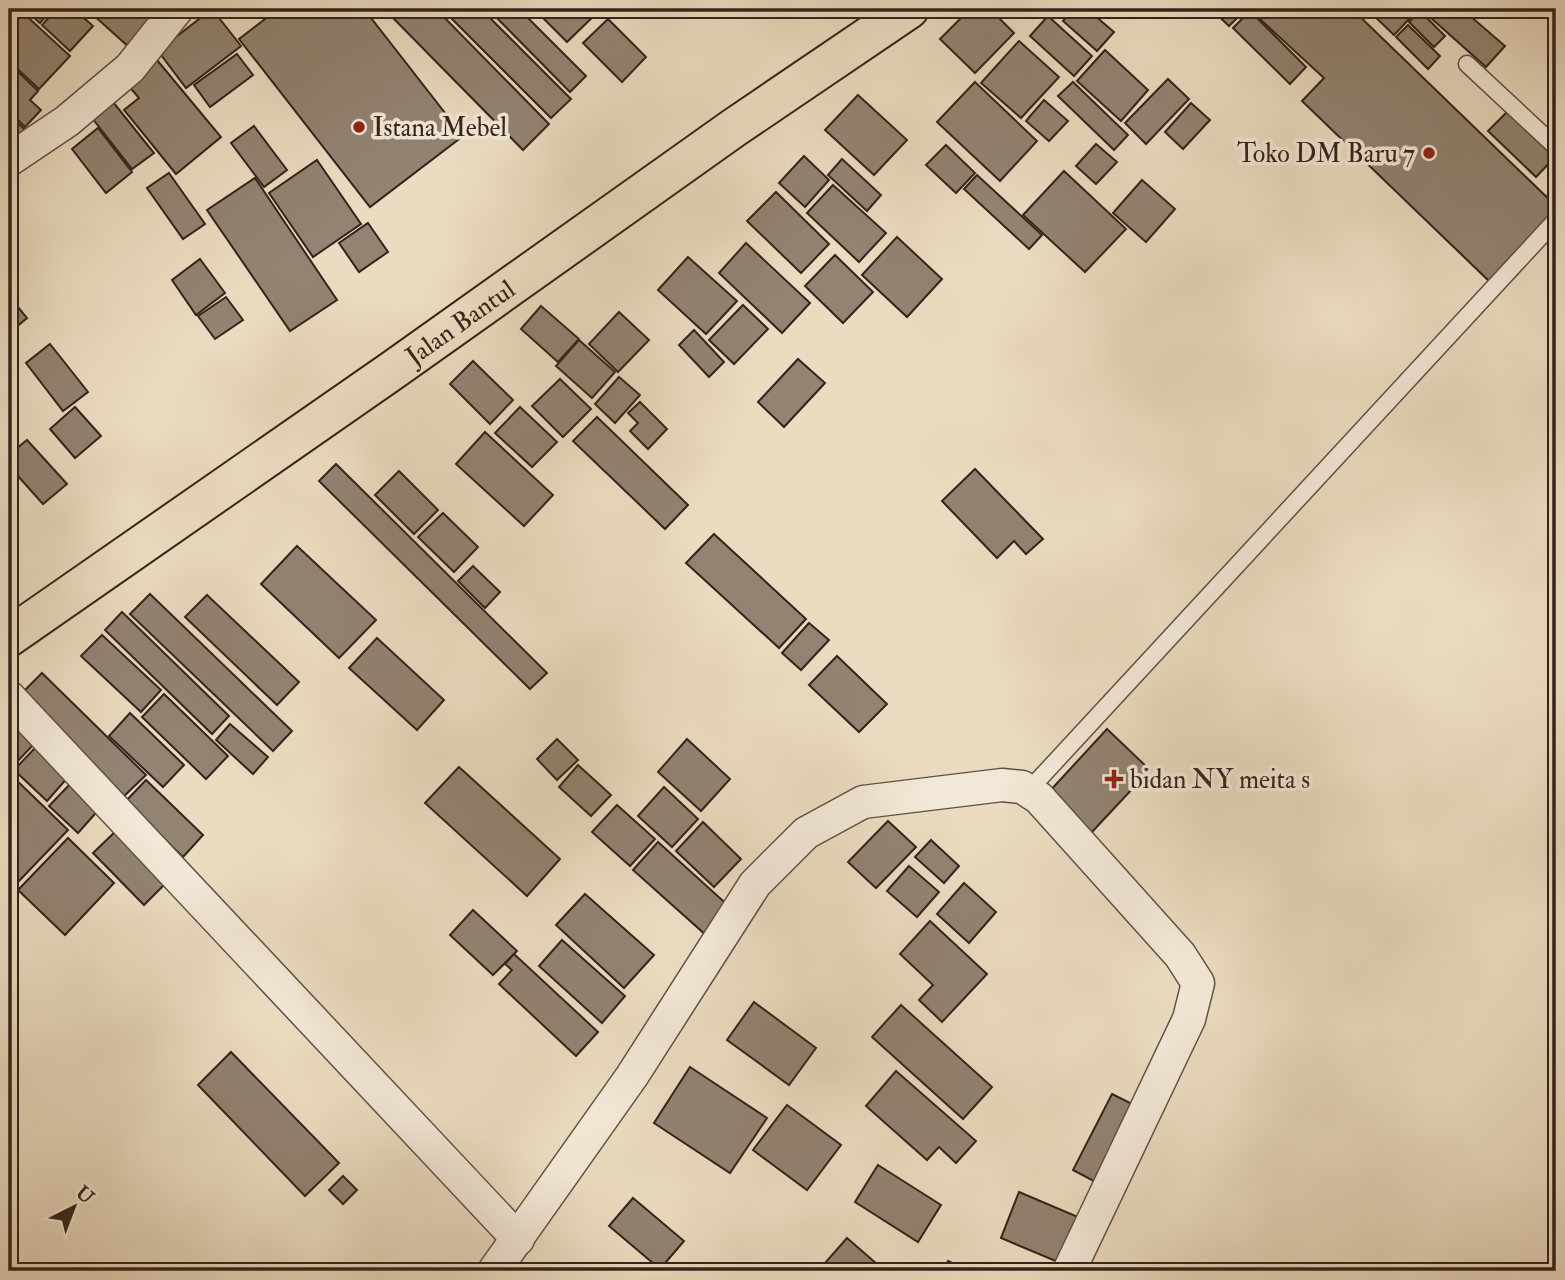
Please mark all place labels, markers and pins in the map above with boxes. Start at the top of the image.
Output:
place label: Istana Mebel [373,112,507,144]
marker: Istana Mebel [351,119,367,135]
place label: Toko DM Baru 7 [1237,138,1415,170]
marker: Toko DM Baru 7 [1421,145,1437,161]
place label: bidan NY meita s [1130,764,1310,796]
marker: bidan NY meita s [1104,769,1124,789]

